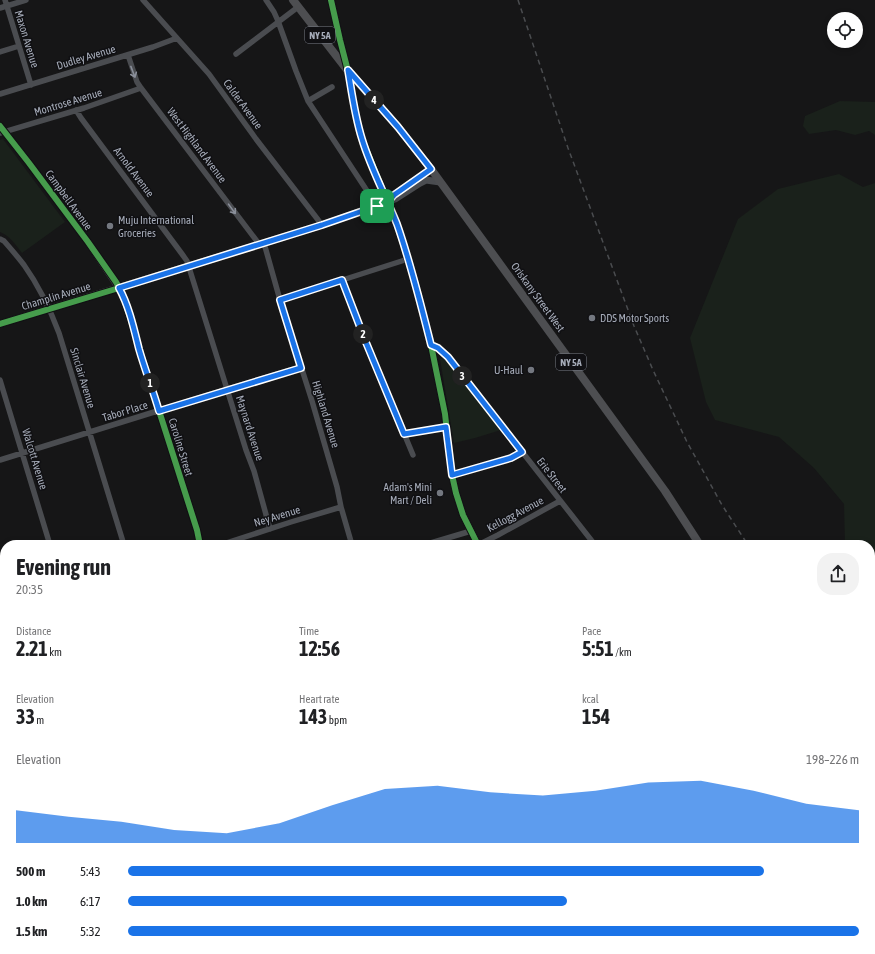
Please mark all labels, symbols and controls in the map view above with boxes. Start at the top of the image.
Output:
street label: Maxon Avenue [13,9,41,69]
map controls [827,12,863,48]
button: locate [827,12,863,48]
road number: NY 5A [305,27,335,43]
street label: Dudley Avenue [55,42,117,72]
one-way arrow [130,65,138,77]
street label: Calder Avenue [221,77,265,131]
street label: Montrose Avenue [33,86,103,118]
pin: 4 [364,90,384,110]
text: 4 [371,94,377,106]
street label: West Highland Avenue [165,105,229,185]
street label: Arnold Avenue [111,145,157,199]
street label: Campbell Avenue [43,168,95,232]
pin [360,189,394,223]
icon: arrive [366,195,388,217]
one-way arrow [228,203,236,214]
place label: Muju International Groceries [118,214,194,239]
marker: Muju International Groceries [105,221,115,231]
street label: Oriskany Street West [509,260,567,334]
street label: Champlin Avenue [20,280,92,312]
place label: DDS Motor Sports [600,312,669,324]
marker: DDS Motor Sports [587,313,597,323]
pin: 2 [353,324,373,344]
text: 2 [360,328,366,340]
street label: Sinclair Avenue [68,346,98,410]
road number: NY 5A [556,354,586,370]
place label: U-Haul [494,364,523,376]
marker: U-Haul [526,365,536,375]
pin: 3 [452,366,472,386]
text: 3 [459,370,465,382]
pin: 1 [140,373,160,393]
text: 1 [147,377,153,389]
street label: Highland Avenue [310,379,342,449]
street label: Maynard Avenue [234,394,266,462]
street label: Tabor Place [101,398,149,424]
street label: Caroline Street [167,417,195,477]
street label: Walcott Avenue [20,427,50,491]
street label: Erie Street [535,455,569,495]
place label: Adam's Mini Mart / Deli [384,481,432,506]
marker: Adam's Mini Mart / Deli [435,488,445,498]
street label: Kellogg Avenue [485,494,545,534]
street label: Ney Avenue [252,503,302,529]
button: share [817,553,859,595]
text: Evening run [16,554,111,580]
text: 20:35 [16,582,43,597]
text: Distance [16,625,51,637]
text: Time [299,625,319,637]
text: Pace [582,625,601,637]
text: 2.21 [16,637,48,660]
text: 12:56 [299,637,340,660]
text: 5:51 [582,637,614,660]
text: km [48,646,62,658]
text: /km [614,646,632,658]
text: Elevation [16,693,54,705]
text: Heart rate [299,693,340,705]
text: kcal [582,693,599,705]
text: 33 [16,705,35,728]
text: 143 [299,705,327,728]
text: 154 [582,705,610,728]
text: m [35,714,44,726]
text: bpm [327,714,347,726]
text: Elevation [16,752,61,767]
text: 198–226 m [806,752,859,767]
text: 500 m [16,864,45,879]
text: 5:43 [80,864,101,879]
text: 1.0 km [16,894,47,909]
text: 6:17 [80,894,101,909]
text: 1.5 km [16,924,47,939]
text: 5:32 [80,924,101,939]

